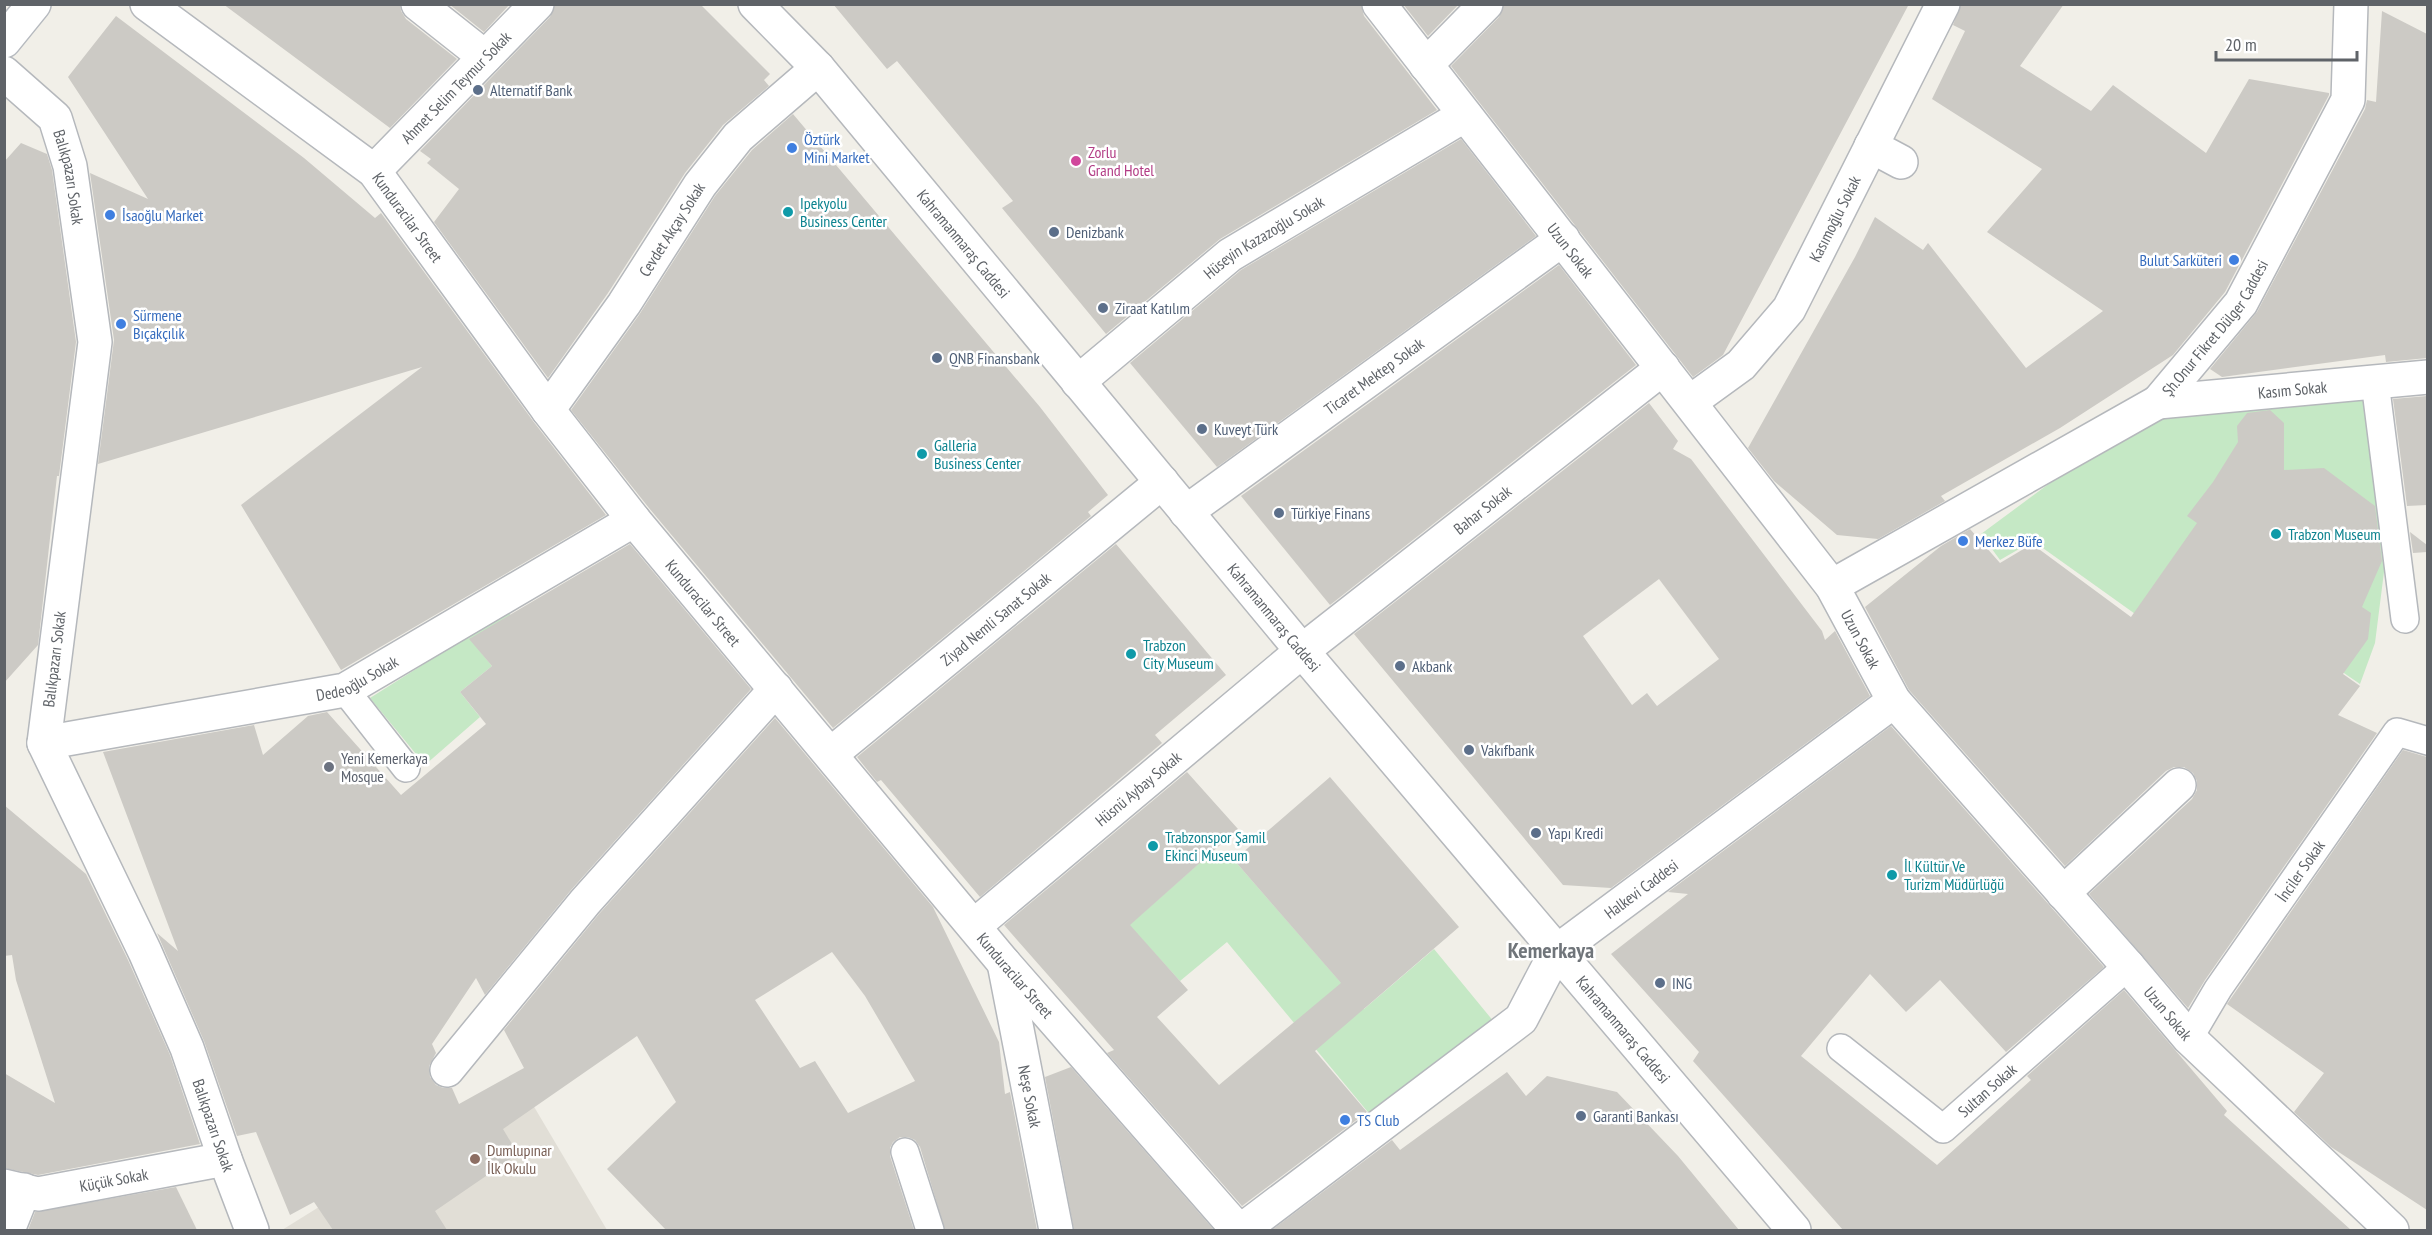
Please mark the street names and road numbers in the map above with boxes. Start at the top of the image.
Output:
street label: Ahmet Selim Teymur Sokak [396,26,516,148]
street label: Balıkpazarı Sokak [49,127,88,227]
street label: Kunduracilar Street [368,168,447,267]
street label: Kasımoğlu Sokak [1805,172,1865,265]
street label: Cevdet Akçay Sokak [634,178,710,280]
street label: Kahramanmaraş Caddesi [913,185,1015,302]
street label: Hüseyin Kazazoğlu Sokak [1199,191,1328,283]
street label: Uzun Sokak [1543,219,1599,282]
street label: Şh.Onur Fikret Dülger Caddesi [2157,256,2272,400]
street label: Ticaret Mektep Sokak [1320,333,1428,419]
street label: Kasım Sokak [2257,376,2329,403]
street label: Bahar Sokak [1449,480,1516,539]
street label: Kunduracilar Street [661,556,745,651]
street label: Kahramanmaraş Caddesi [1223,559,1325,676]
street label: Ziyad Nemli Sanat Sokak [936,567,1055,670]
street label: Uzun Sokak [1837,606,1885,673]
street label: Balıkpazarı Sokak [38,609,70,708]
street label: Dedeoğlu Sokak [315,651,402,705]
street label: Hüsnü Aybay Sokak [1091,746,1186,830]
street label: İnciler Sokak [2272,835,2329,906]
street label: Halkevi Caddesi [1600,855,1682,923]
street label: Kunduracilar Street [973,929,1058,1023]
street label: Kahramanmaraş Caddesi [1572,971,1675,1087]
street label: Uzun Sokak [2140,982,2197,1045]
street label: Sultan Sokak [1954,1059,2021,1121]
street label: Neşe Sokak [1014,1064,1046,1130]
street label: Balıkpazarı Sokak [188,1076,239,1175]
street label: Küçük Sokak [78,1163,150,1196]

